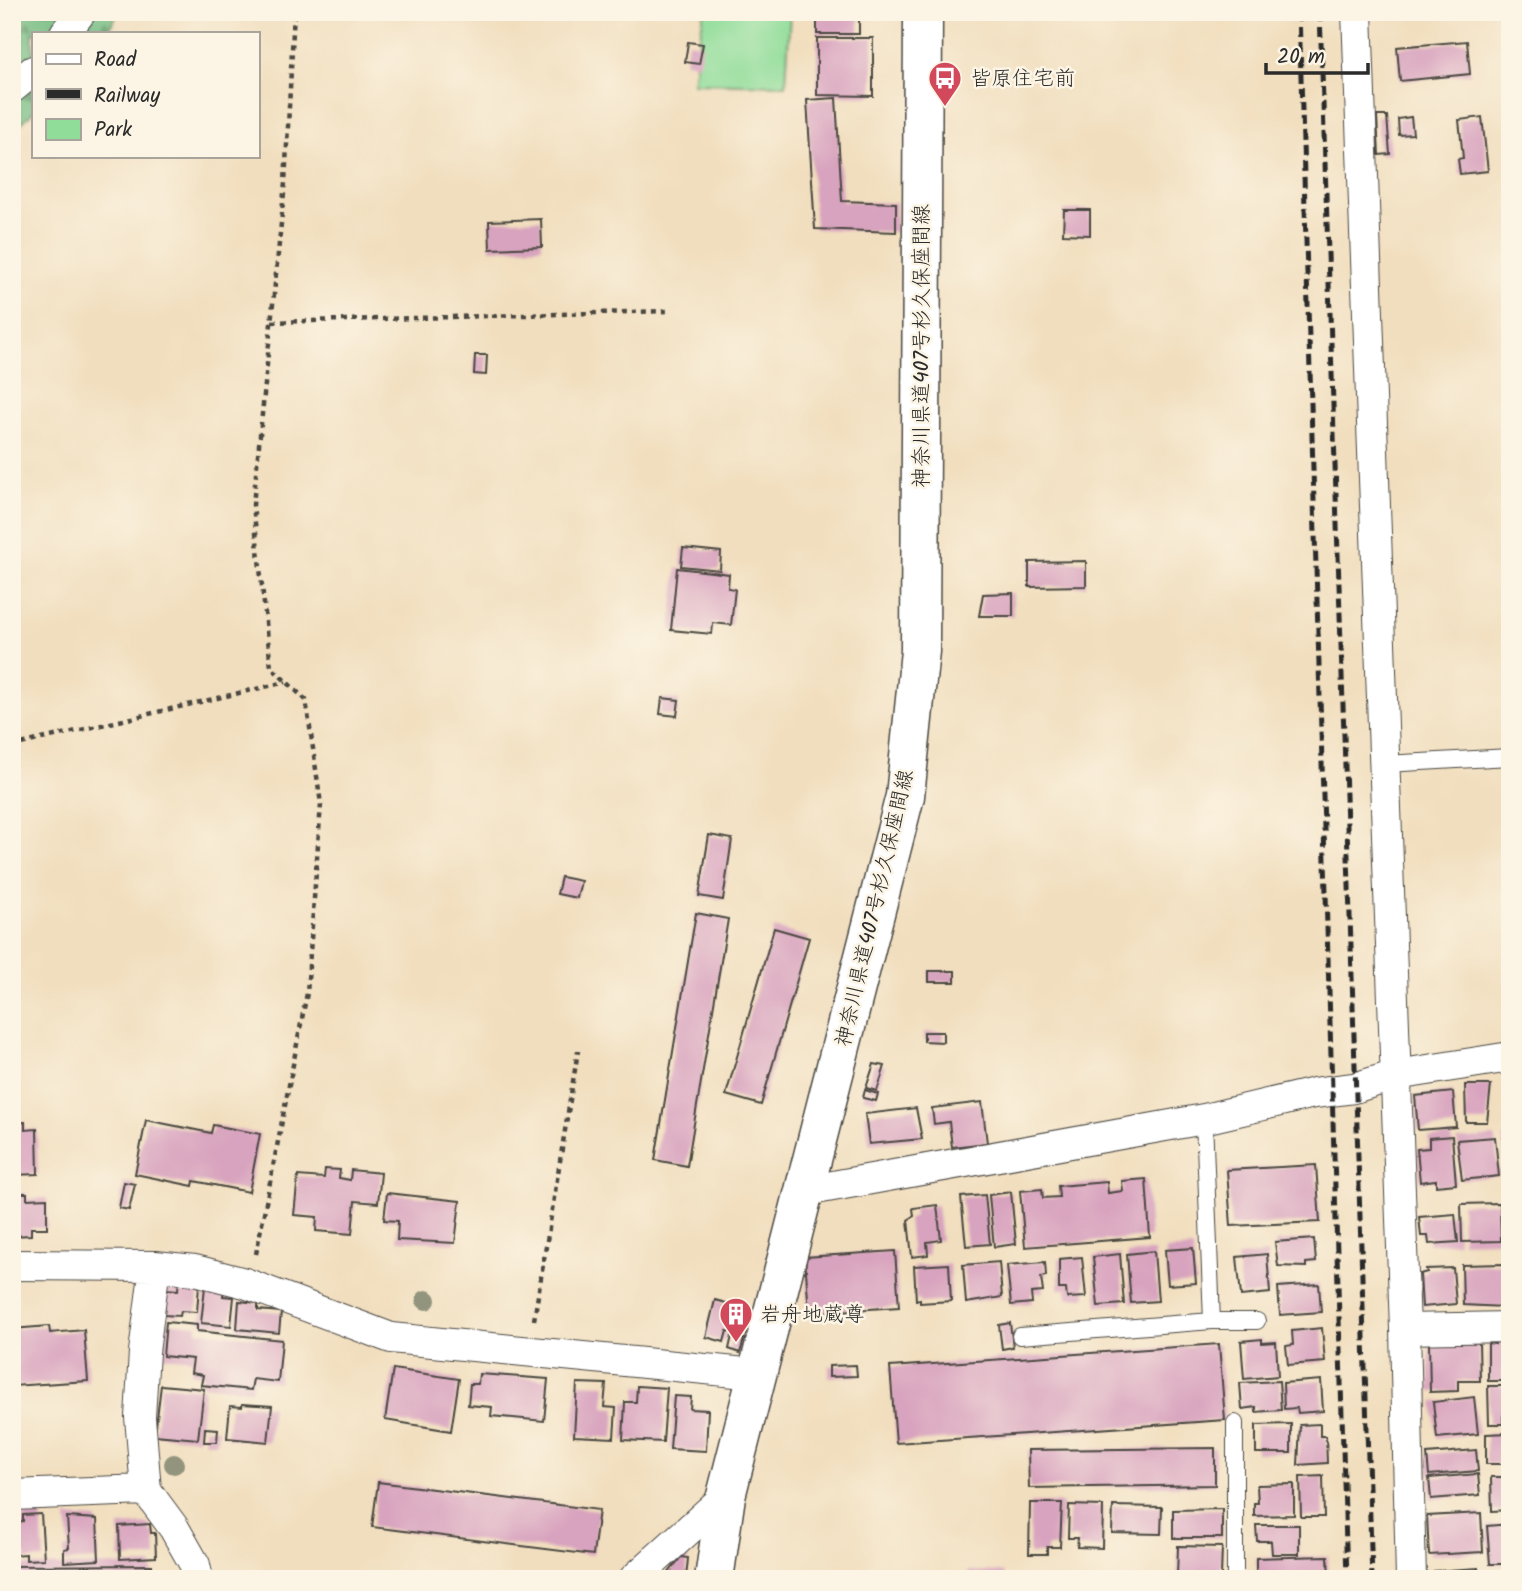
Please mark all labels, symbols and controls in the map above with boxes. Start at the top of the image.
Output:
legend [32,32,259,158]
scale bar [1266,32,1368,76]
text: 20 m [1277,41,1325,74]
text: Road [94,44,137,77]
bus stop icon: 皆原住宅前 [926,59,964,108]
place label: 皆原住宅前 [970,63,1075,96]
text: Railway [94,80,160,113]
text: Park [94,114,132,147]
street label: 神奈川県道407号杉久保座間線 [906,204,939,488]
street label: 神奈川県道407号杉久保座間線 [827,766,923,1050]
building icon: 岩舟地蔵尊 [717,1295,755,1344]
place label: 岩舟地蔵尊 [760,1299,865,1332]

